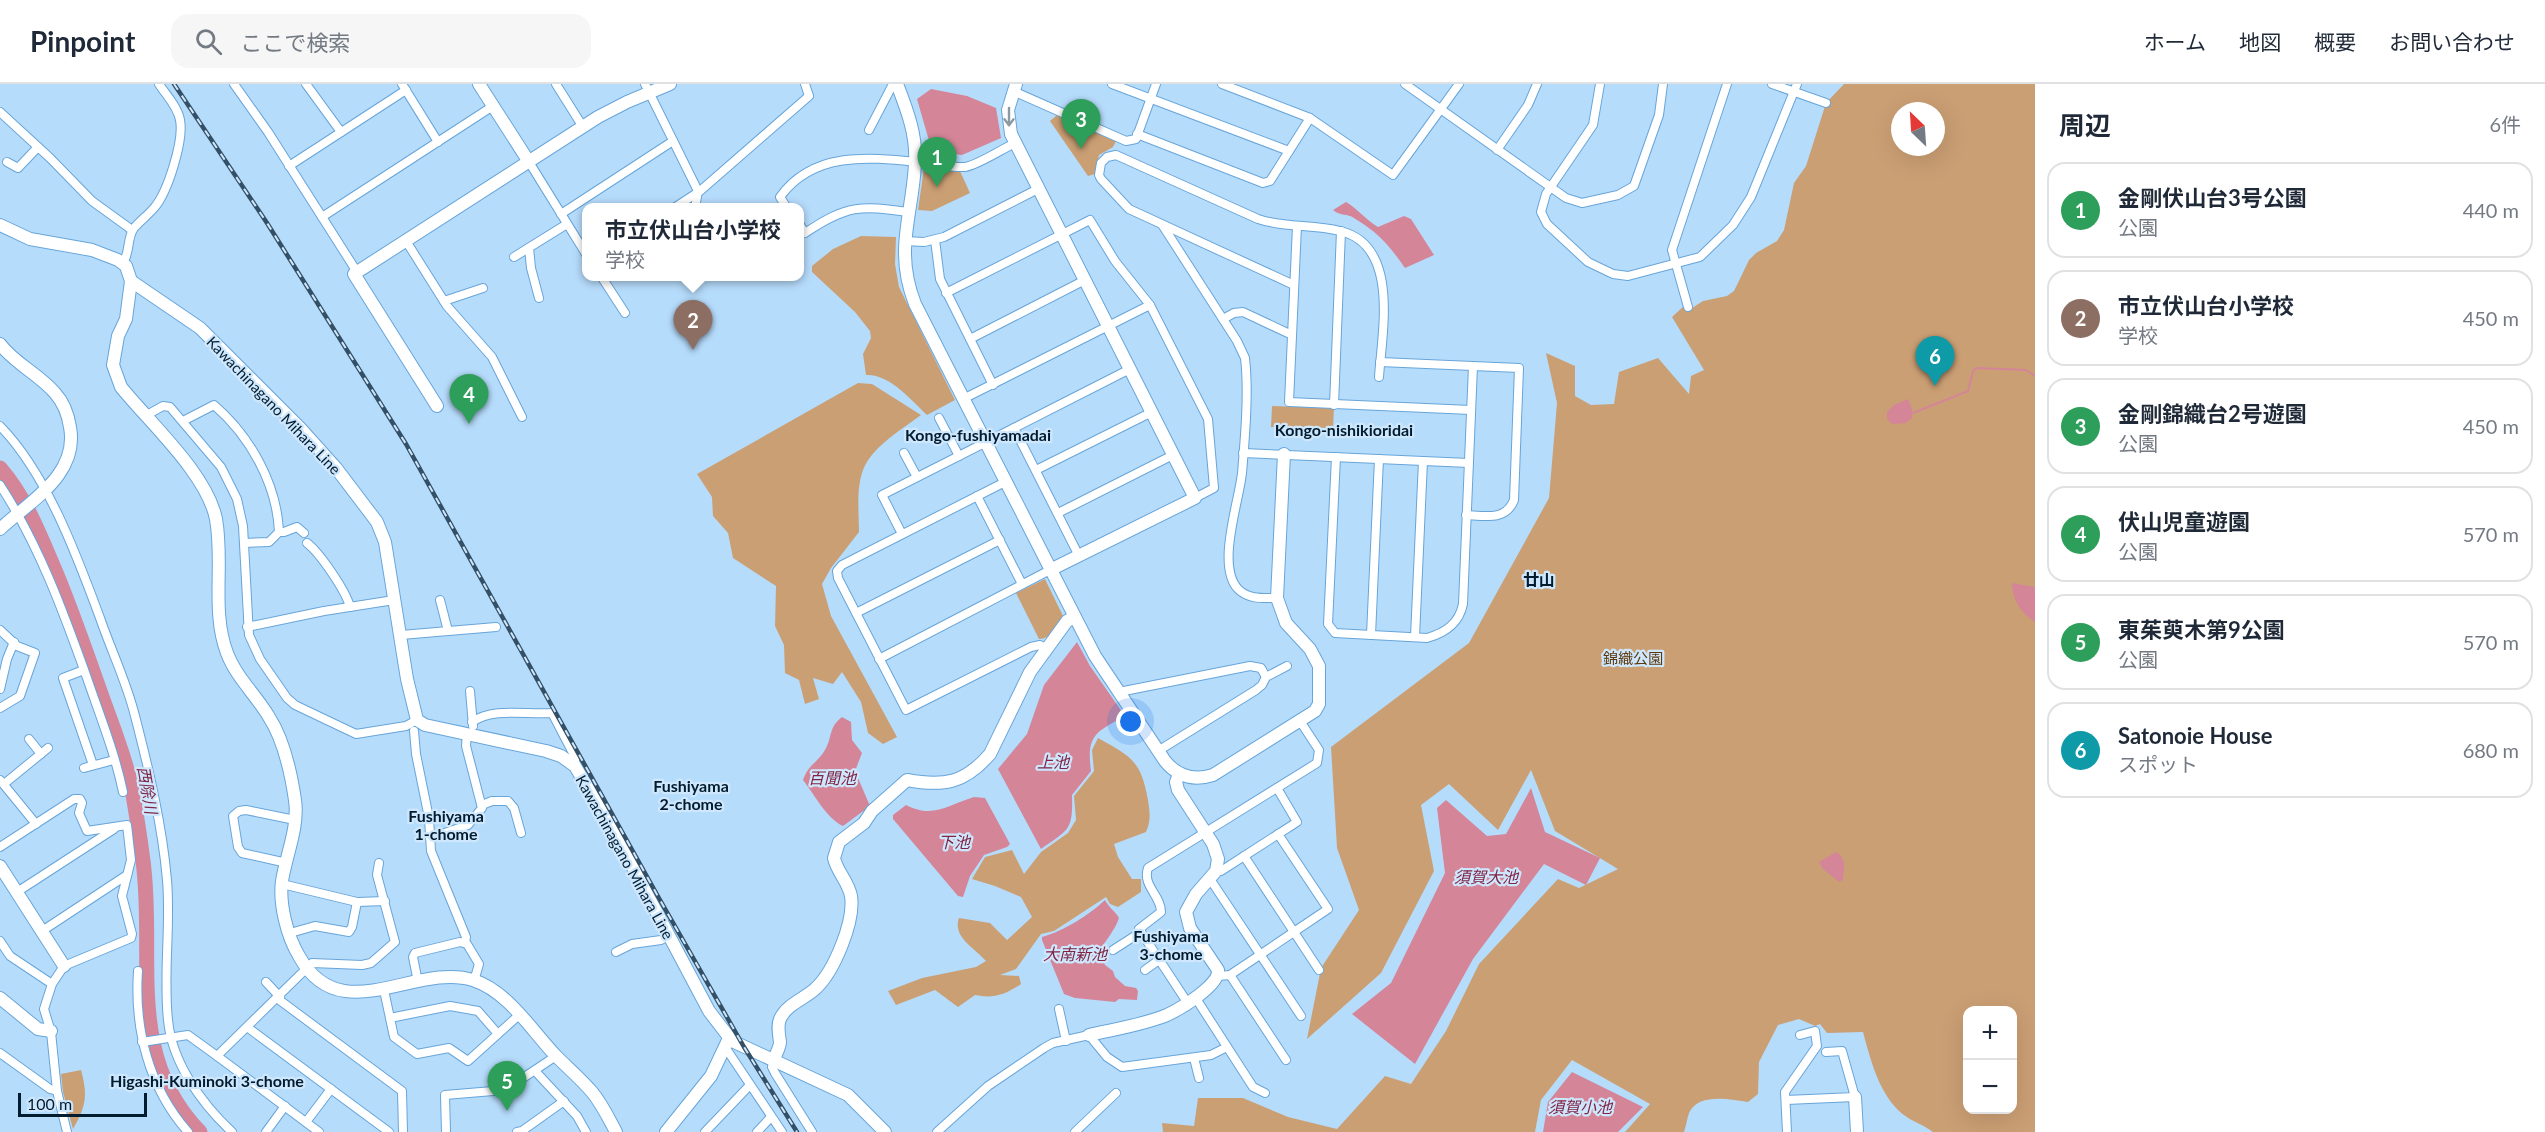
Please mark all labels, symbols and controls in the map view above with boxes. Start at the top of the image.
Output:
search box [171,14,591,68]
text: Pinpoint [30,24,135,58]
icon: search [192,25,225,58]
text: ここで検索 [240,29,350,56]
text: ホーム [2144,29,2206,54]
text: 地図 [2239,29,2281,54]
text: 概要 [2314,29,2356,54]
text: お問い合わせ [2389,29,2515,54]
pin: 3 [1062,100,1100,149]
north arrow [1891,102,1945,156]
one-way arrow [1003,107,1015,126]
text: 周辺 [2059,109,2111,141]
text: 6件 [2489,112,2521,136]
pin: 1 [918,138,956,187]
text: 金剛伏山台3号公園 [2118,184,2307,211]
text: 1 [2075,198,2086,222]
text: 440 m [2463,198,2519,222]
popup [582,203,804,281]
text: 公園 [2118,215,2158,239]
text: 市立伏山台小学校 [605,216,781,243]
text: 学校 [605,247,645,271]
text: 市立伏山台小学校 [2118,292,2294,319]
pin: 2 [674,300,712,350]
text: 2 [2075,306,2086,330]
text: 450 m [2463,306,2519,330]
text: 学校 [2118,323,2158,347]
street label: Kawachinagano Mihara Line [203,332,345,478]
pin: 6 [1916,336,1954,386]
pin: 4 [450,374,488,424]
text: 金剛錦織台2号遊園 [2118,400,2307,427]
text: 3 [2075,414,2086,438]
text: 450 m [2463,414,2519,438]
district label: Kongo-nishikioridai [1275,420,1413,439]
district label: Kongo-fushiyamadai [905,425,1051,444]
text: 公園 [2118,431,2158,455]
text: 伏山児童遊園 [2118,508,2250,535]
text: 4 [2075,522,2086,546]
text: 570 m [2463,522,2519,546]
text: 公園 [2118,539,2158,563]
district label: 廿山 [1523,570,1555,589]
text: 東茱萸木第9公園 [2118,616,2285,643]
text: 5 [2075,630,2086,654]
text: 570 m [2463,630,2519,654]
text: 公園 [2118,647,2158,671]
park label: 錦織公園 [1603,649,1663,667]
your location [1116,707,1145,736]
text: Satonoie House [2118,722,2272,749]
text: 6 [2075,738,2086,762]
text: 680 m [2463,738,2519,762]
water label: 上池 [1037,752,1071,771]
text: スポット [2118,752,2198,776]
water label: 西除川 [134,765,162,817]
water label: 百聞池 [808,768,858,787]
street label: Kawachinagano Mihara Line [572,772,678,942]
district label: Fushiyama 2-chome [653,776,729,813]
district label: Fushiyama 1-chome [408,806,484,843]
water label: 下池 [938,832,972,851]
water label: 須賀大池 [1454,867,1520,886]
district label: Fushiyama 3-chome [1133,926,1209,963]
water label: 大南新池 [1043,944,1109,963]
map controls [1963,1006,2017,1114]
button: + [1963,1006,2017,1060]
button: − [1963,1060,2017,1114]
pin: 5 [488,1062,526,1111]
district label: Higashi-Kuminoki 3-chome [110,1071,304,1090]
scale bar [18,1090,147,1118]
text: 100 m [27,1094,72,1113]
water label: 須賀小池 [1548,1097,1614,1116]

